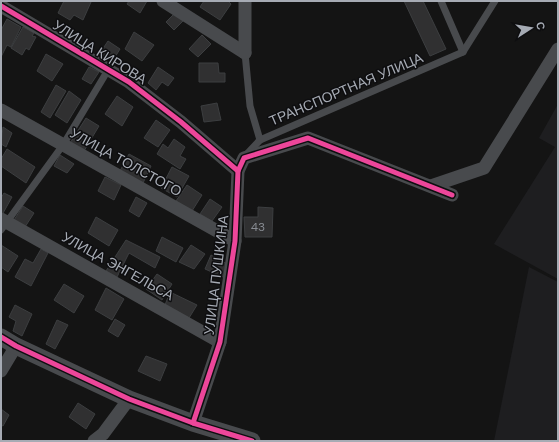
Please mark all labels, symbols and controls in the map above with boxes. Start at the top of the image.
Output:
north arrow [511,8,551,48]
street label: УЛИЦА КИРОВА [50,16,151,88]
text: С [533,21,548,31]
street label: ТРАНСПОРТНАЯ УЛИЦА [266,48,426,130]
street label: УЛИЦА ТОЛСТОГО [67,124,185,200]
street label: УЛИЦА ПУШКИНА [200,213,232,336]
house number: 43 [251,219,265,235]
street label: УЛИЦА ЭНГЕЛЬСА [59,228,178,305]

